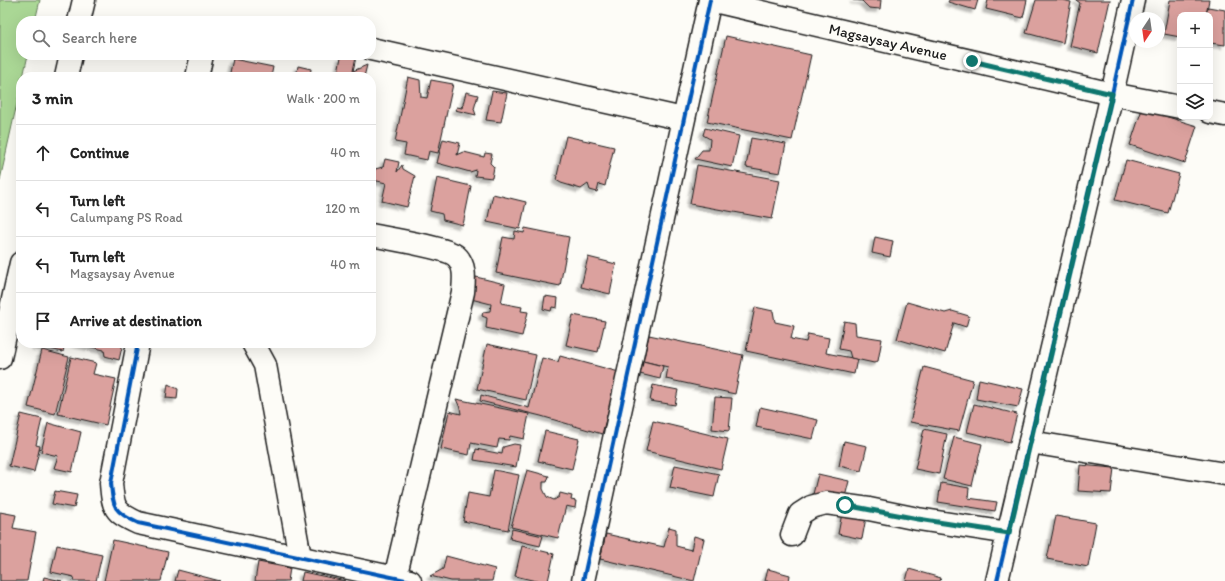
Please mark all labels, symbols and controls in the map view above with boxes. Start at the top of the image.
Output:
north arrow [1129,12,1165,48]
map controls [1177,12,1213,120]
button: + [1177,12,1213,48]
search box [16,16,376,60]
street label: Magsaysay Avenue [827,20,949,64]
icon: search [30,27,52,49]
text: Search here [62,29,137,47]
button: − [1177,48,1213,84]
route end [963,52,981,70]
button: layers [1177,84,1213,120]
text: 3 min [32,88,73,108]
text: Walk · 200 m [287,91,360,106]
icon: ahead [32,142,54,164]
text: Continue [70,144,129,162]
text: 40 m [330,145,360,160]
text: Turn left [70,192,125,210]
icon: left [32,198,54,220]
text: 120 m [325,201,360,216]
text: Calumpang PS Road [70,210,183,225]
text: Turn left [70,248,125,266]
icon: left [32,254,54,276]
text: 40 m [330,257,360,272]
text: Magsaysay Avenue [70,266,175,281]
icon: arrive [32,310,54,332]
text: Arrive at destination [70,312,202,330]
route start [836,496,854,514]

